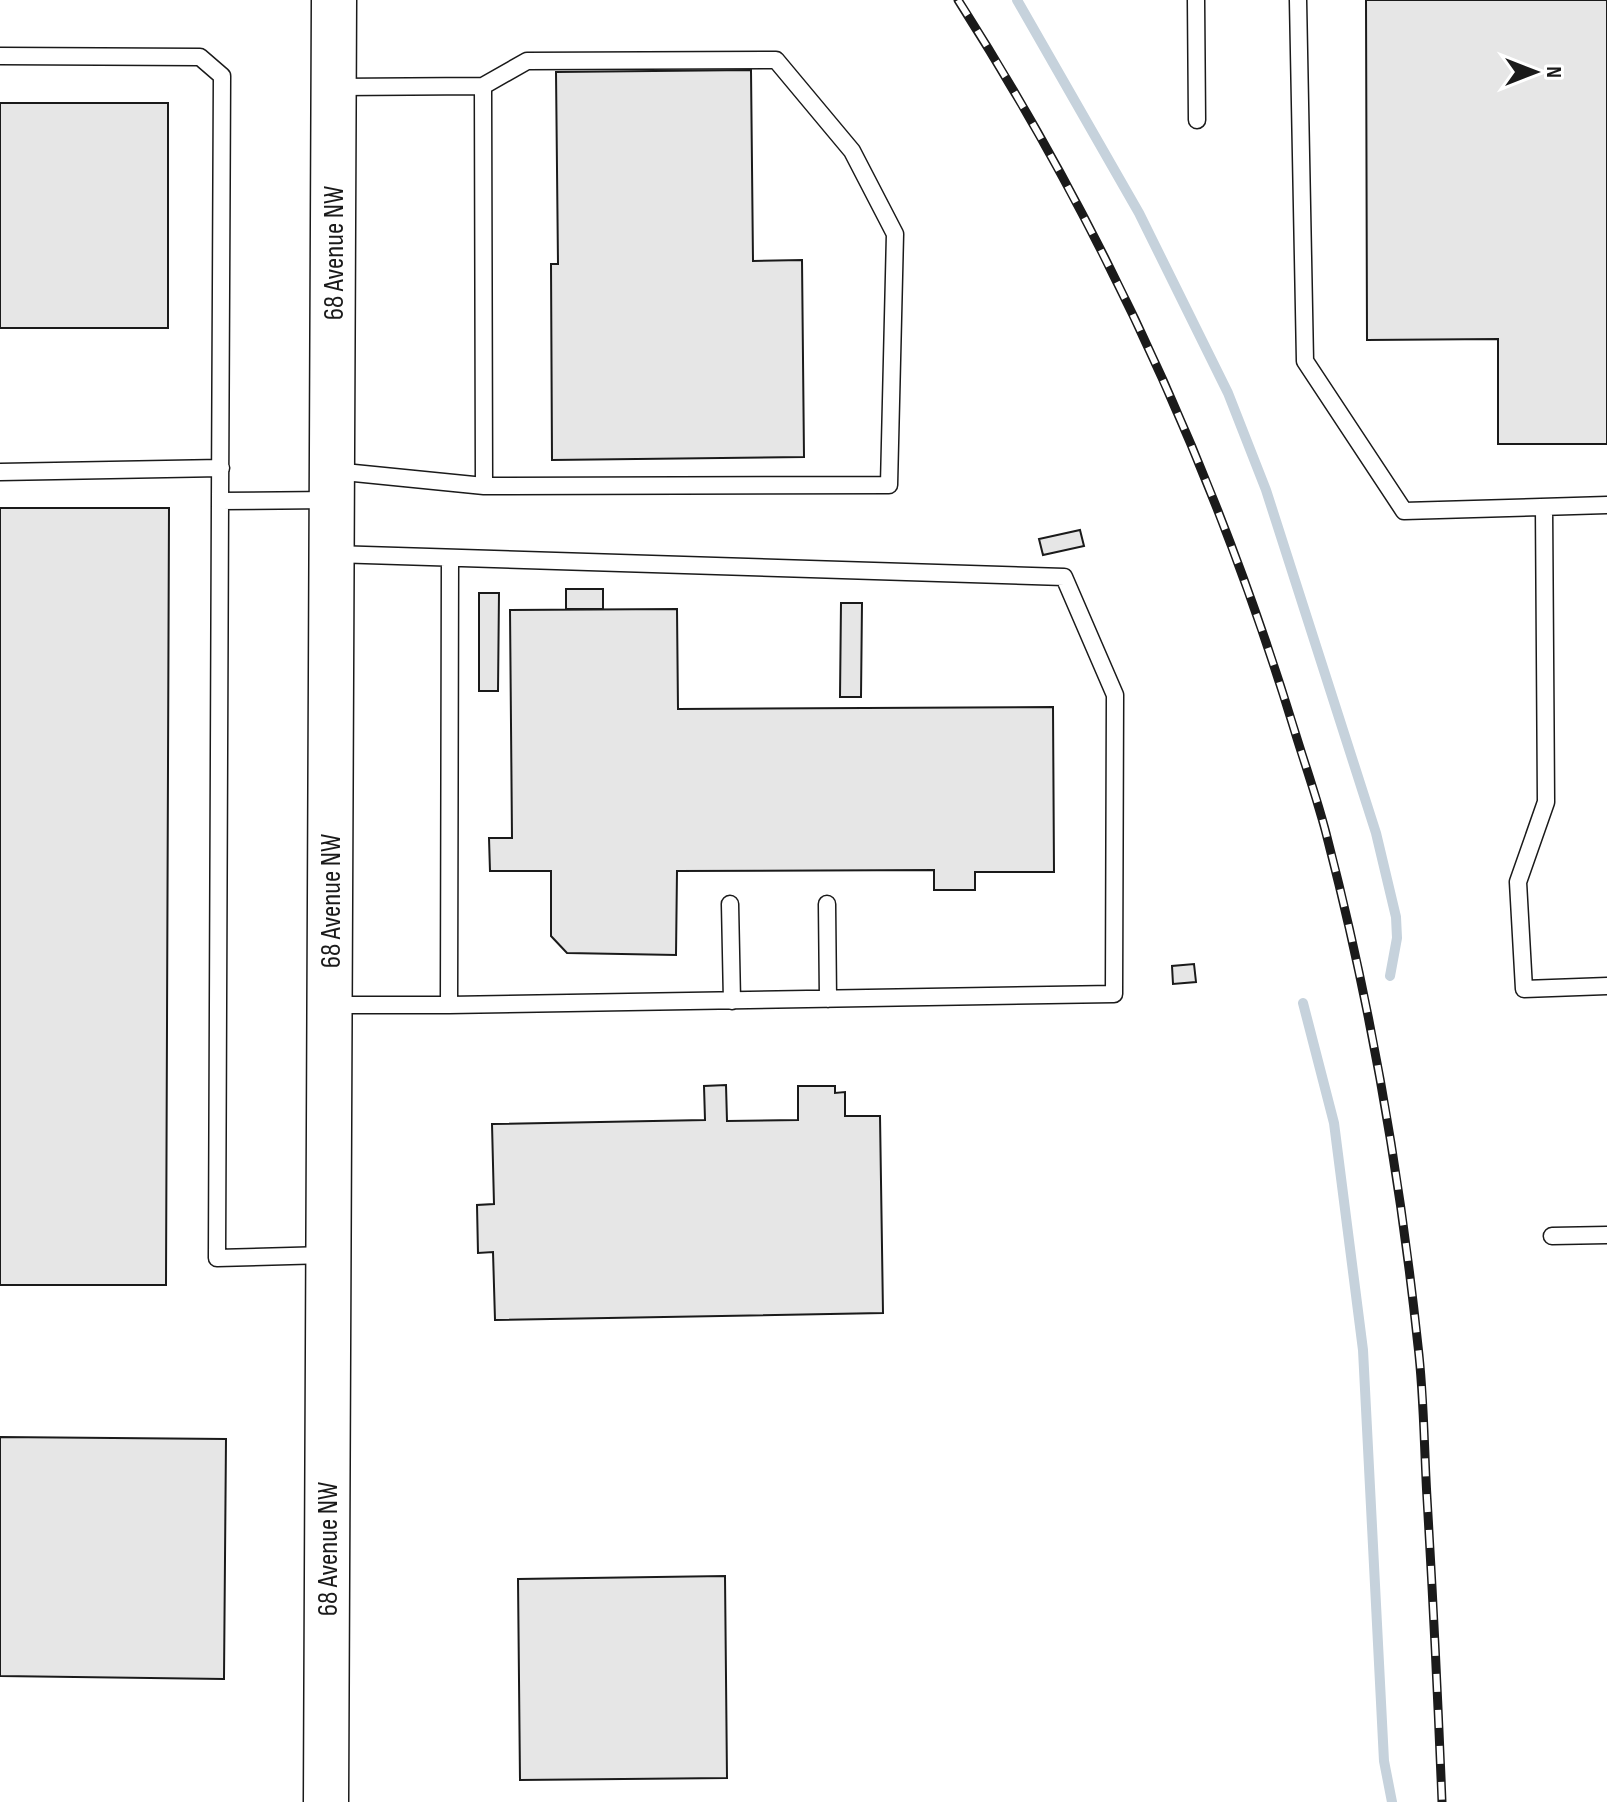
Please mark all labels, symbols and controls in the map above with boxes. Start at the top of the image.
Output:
north arrow [1495,32,1575,112]
text: N [1540,66,1567,78]
street label: 68 Avenue NW [318,186,351,320]
street label: 68 Avenue NW [315,834,348,968]
street label: 68 Avenue NW [312,1482,345,1616]

